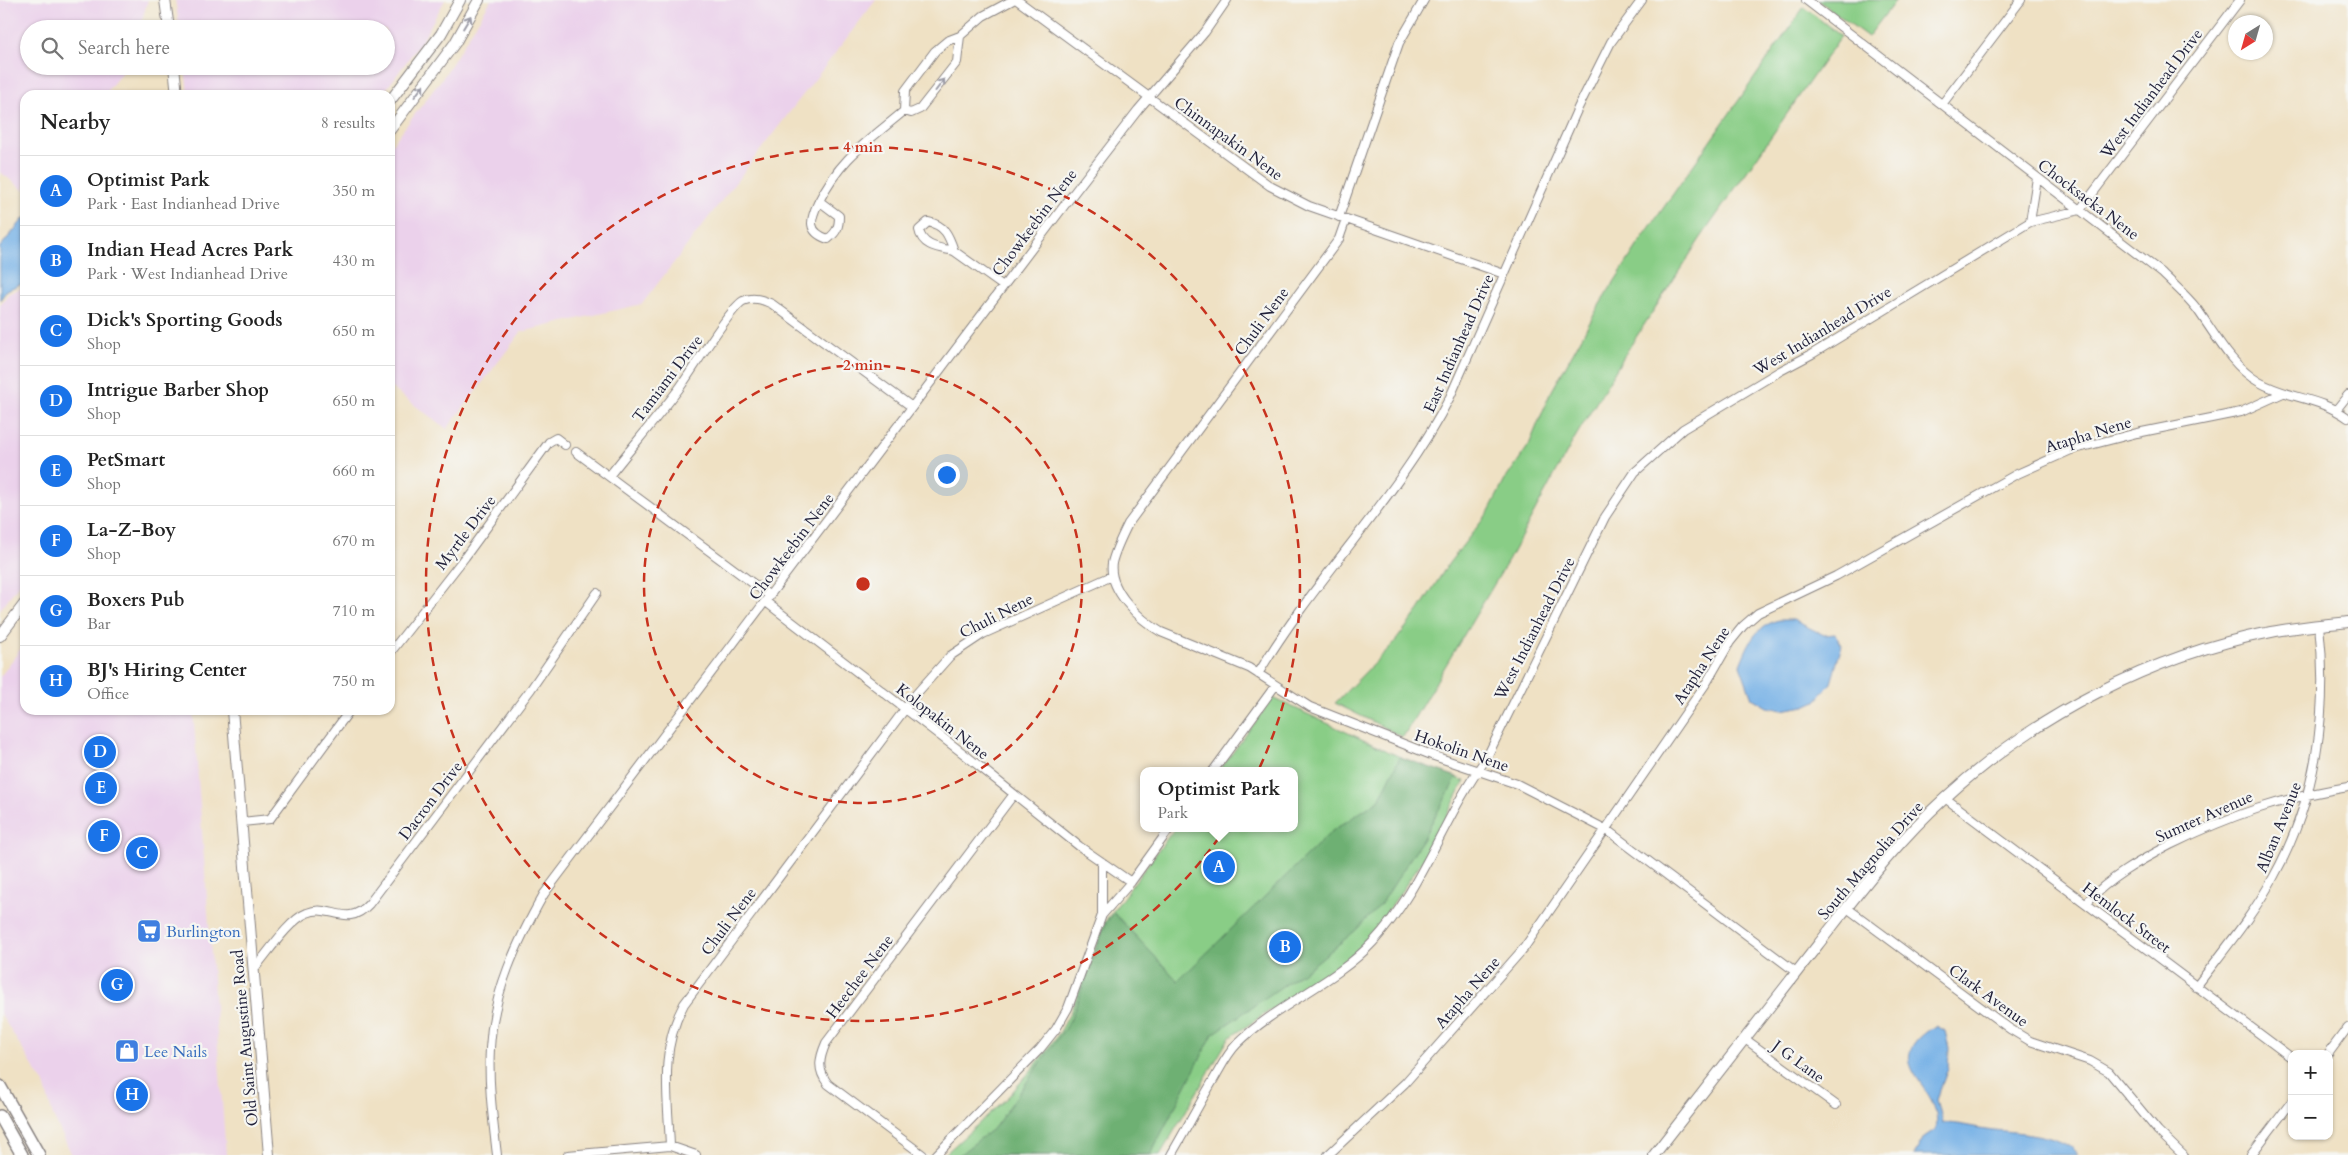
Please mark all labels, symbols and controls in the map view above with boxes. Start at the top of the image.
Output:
one-way arrow [463,15,473,29]
north arrow [2228,15,2273,60]
search box [20,20,395,75]
street label: West Indianhead Drive [2095,24,2208,164]
icon: search [38,34,66,62]
text: Search here [78,35,170,61]
one-way arrow [935,78,945,92]
one-way arrow [414,85,425,98]
street label: Chinnapakin Nene [1169,92,1287,186]
text: Nearby [40,108,111,137]
text: 8 results [321,112,375,134]
text: 4 min [843,137,883,157]
street label: Chocksacka Nene [2033,154,2144,245]
street label: Chowkeebin Nene [987,164,1083,281]
text: Optimist Park [87,167,210,193]
text: A [50,180,62,202]
text: 350 m [333,180,375,202]
text: Park · East Indianhead Drive [87,193,280,215]
text: Indian Head Acres Park [87,237,293,263]
text: B [50,250,62,272]
text: 430 m [333,250,375,272]
text: Park · West Indianhead Drive [87,263,288,285]
street label: East Indianhead Drive [1418,271,1499,416]
street label: West Indianhead Drive [1748,281,1896,381]
street label: Chuli Nene [1229,283,1294,360]
text: Dick's Sporting Goods [87,307,283,333]
text: C [50,320,62,342]
text: 650 m [333,320,375,342]
street label: Tamiami Drive [628,330,708,427]
text: Shop [87,333,121,355]
text: 2 min [843,355,883,375]
text: Intrigue Barber Shop [87,377,269,403]
text: D [49,390,63,412]
text: 650 m [333,390,375,412]
text: Shop [87,403,121,425]
street label: Atapha Nene [2042,411,2134,459]
text: PetSmart [87,447,165,473]
text: E [51,460,61,482]
text: 660 m [333,460,375,482]
your location [934,462,960,488]
text: Shop [87,473,121,495]
street label: Chowkeebin Nene [744,488,840,605]
street label: Myrtle Drive [430,491,501,575]
text: La-Z-Boy [87,517,176,543]
text: F [51,530,61,552]
text: 670 m [333,530,375,552]
text: Shop [87,543,121,565]
street label: West Indianhead Drive [1489,553,1580,705]
centre of rings [854,575,872,593]
text: Boxers Pub [87,587,185,613]
street label: Chuli Nene [956,588,1037,644]
text: G [49,600,63,622]
text: 710 m [333,600,375,622]
text: Bar [87,613,111,635]
street label: Atapha Nene [1668,622,1735,709]
text: BJ's Hiring Center [87,657,247,683]
text: H [49,670,63,692]
text: 750 m [333,670,375,692]
street label: Kolopakin Nene [891,679,993,765]
text: Office [87,683,129,705]
street label: Hokolin Nene [1412,725,1512,777]
pin: D [84,733,116,771]
street label: Dacron Drive [394,757,468,845]
popup [1140,767,1298,832]
pin: E [85,769,117,807]
text: Optimist Park [1158,776,1280,802]
street label: Alban Avenue [2251,779,2307,876]
street label: Sumter Avenue [2152,786,2257,848]
street label: South Magnolia Drive [1813,797,1929,925]
text: Park [1158,802,1188,824]
pin: F [88,817,120,855]
pin: C [126,834,158,872]
pin: A [1203,848,1235,886]
street label: Hemlock Street [2078,877,2175,958]
street label: Chuli Nene [696,883,762,960]
supermarket icon: Burlington [136,918,162,944]
place label: Burlington [166,921,241,943]
pin: B [1269,928,1301,966]
street label: Heechee Nene [821,930,899,1023]
street label: Old Saint Augustine Road [226,948,264,1127]
street label: Atapha Nene [1430,952,1505,1034]
street label: Clark Avenue [1944,959,2033,1032]
pin: G [101,966,133,1004]
street label: J G Lane [1766,1034,1829,1088]
shop icon: Lee Nails [114,1038,140,1064]
place label: Lee Nails [144,1041,207,1063]
map controls [2288,1050,2333,1140]
button: + [2288,1050,2333,1095]
pin: H [116,1076,148,1114]
button: − [2288,1095,2333,1140]

